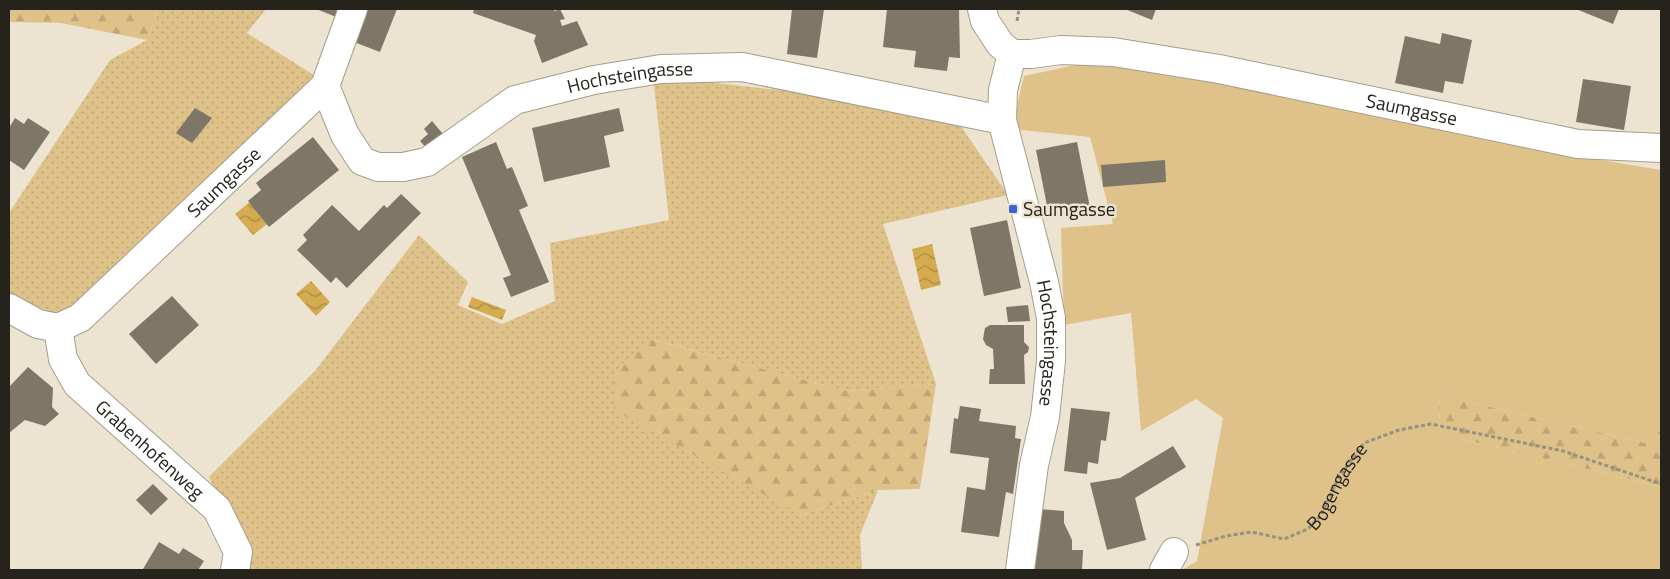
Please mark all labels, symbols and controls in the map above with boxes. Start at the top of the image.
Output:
street label: Hochsteingasse [564,53,693,100]
street label: Saumgasse [1364,85,1460,132]
street label: Saumgasse [180,139,267,224]
place label: Saumgasse [1023,194,1115,223]
marker: Saumgasse [1007,203,1019,215]
street label: Hochsteingasse [1030,277,1066,408]
street label: Grabenhofenweg [89,392,212,506]
street label: Bogengasse [1299,436,1374,537]

